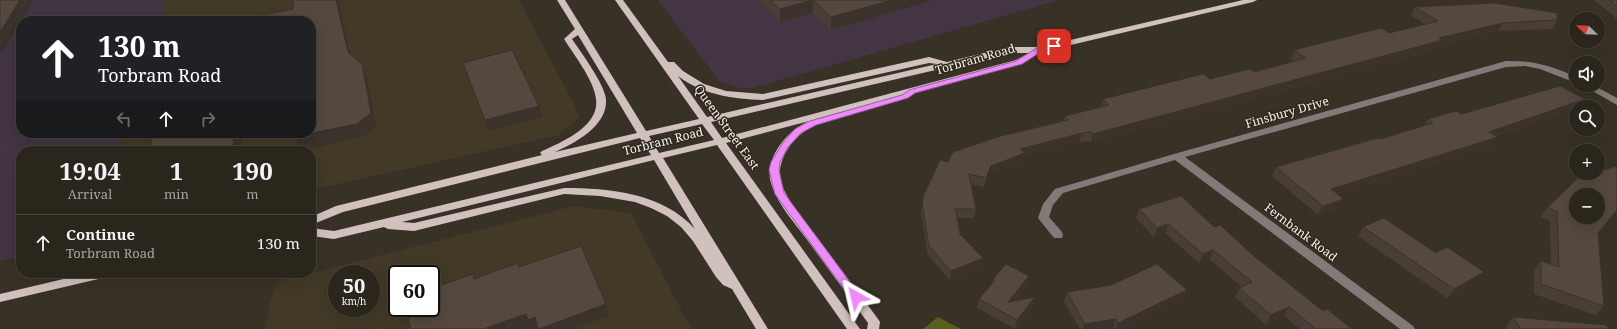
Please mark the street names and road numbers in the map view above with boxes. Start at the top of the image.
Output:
street label: Torbram Road [933,39,1017,79]
street label: Queen Street East [691,81,763,173]
street label: Finsbury Drive [1243,92,1331,132]
street label: Torbram Road [621,123,706,159]
street label: Fernbank Road [1261,199,1341,265]

